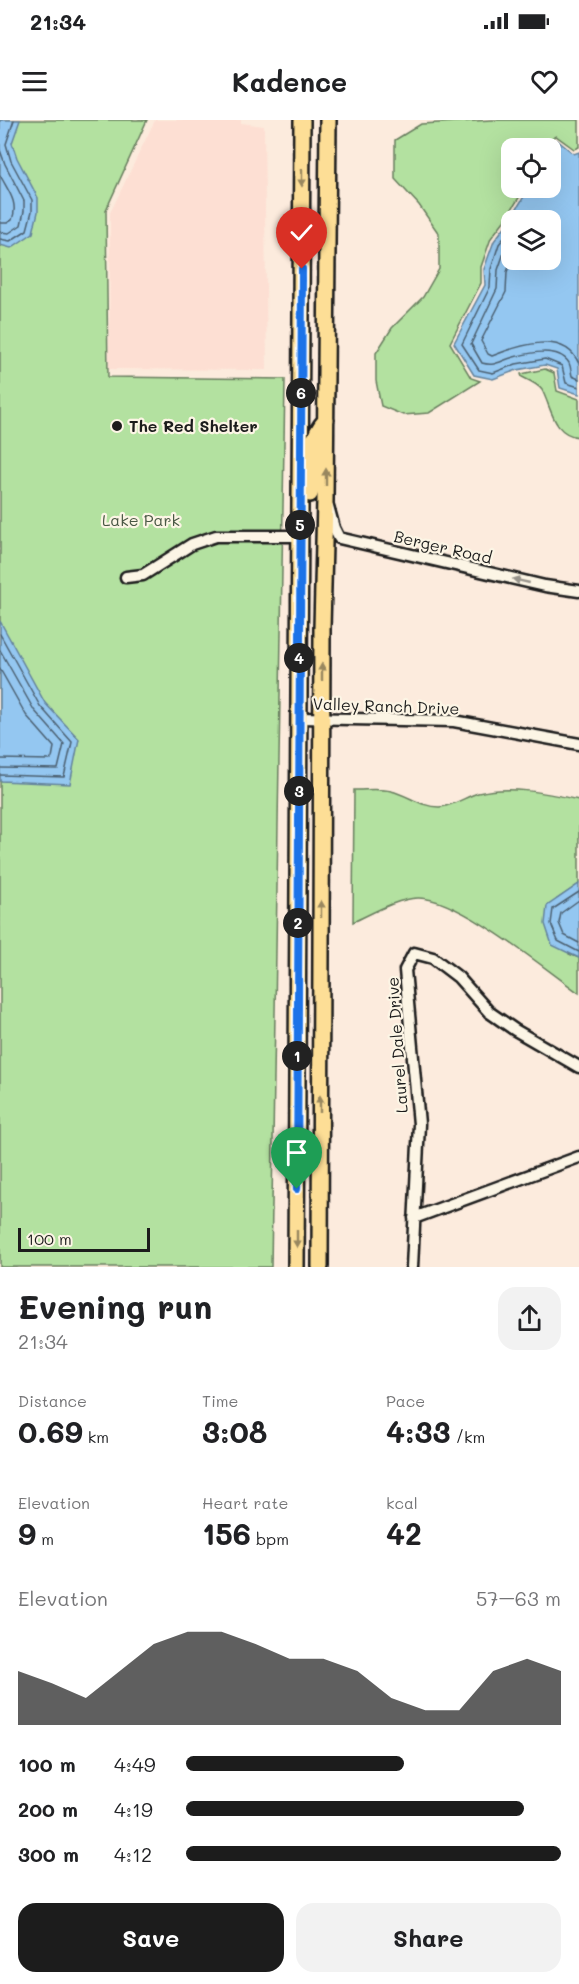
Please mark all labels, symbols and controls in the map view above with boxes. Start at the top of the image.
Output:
text: 21:34 [30,7,86,36]
text: Kadence [232,64,347,99]
icon: menu [18,65,51,98]
icon: heart [528,65,561,98]
map controls [501,138,561,270]
button: locate [501,138,561,198]
one-way arrow [297,169,307,188]
pin [276,207,327,269]
button: layers [501,210,561,270]
icon: check [285,216,318,249]
pin: 6 [286,378,316,408]
text: 6 [296,382,306,403]
place label: The Red Shelter [129,415,258,436]
marker: The Red Shelter [110,419,124,433]
one-way arrow [321,467,331,486]
park label: Lake Park [102,509,180,530]
pin: 5 [285,510,315,540]
text: 5 [295,514,305,535]
street label: Berger Road [392,525,494,568]
one-way arrow [512,575,531,585]
pin: 4 [284,643,314,673]
text: 4 [294,647,304,668]
one-way arrow [317,662,327,681]
street label: Valley Ranch Drive [312,692,460,719]
pin: 3 [284,776,314,806]
text: 3 [294,780,304,801]
one-way arrow [316,899,326,918]
pin: 2 [283,908,313,938]
text: 2 [294,912,302,933]
street label: Laurel Dale Drive [381,976,412,1114]
pin: 1 [282,1041,312,1071]
text: 1 [293,1045,301,1066]
one-way arrow [315,1094,325,1113]
pin [271,1127,322,1189]
icon: arrive [280,1136,313,1169]
scale bar [18,1225,150,1252]
text: 100 m [27,1228,72,1249]
one-way arrow [292,1229,302,1248]
text: Evening run [18,1284,212,1327]
button: share [498,1287,561,1350]
text: 21:34 [18,1328,68,1354]
text: Distance [18,1390,87,1411]
text: Time [202,1390,238,1411]
text: Pace [386,1390,425,1411]
text: 0.69 [18,1411,83,1451]
text: 3:08 [202,1411,267,1451]
text: 4:33 [386,1411,451,1451]
text: km [83,1426,109,1447]
text: /km [451,1426,485,1447]
text: Elevation [18,1492,90,1513]
text: Heart rate [202,1492,288,1513]
text: kcal [386,1492,418,1513]
text: 9 [18,1513,36,1553]
text: 156 [202,1513,251,1553]
text: 42 [386,1513,422,1553]
text: m [36,1528,54,1549]
text: bpm [251,1528,289,1549]
text: Elevation [18,1585,108,1611]
text: 57–63 m [476,1585,561,1611]
text: 100 m [18,1751,76,1777]
text: 4:49 [114,1751,156,1777]
text: 200 m [18,1796,78,1822]
text: 4:19 [114,1796,153,1822]
text: 300 m [18,1841,79,1867]
text: 4:12 [114,1841,152,1867]
button: Save [18,1903,284,1972]
button: Share [296,1903,561,1972]

